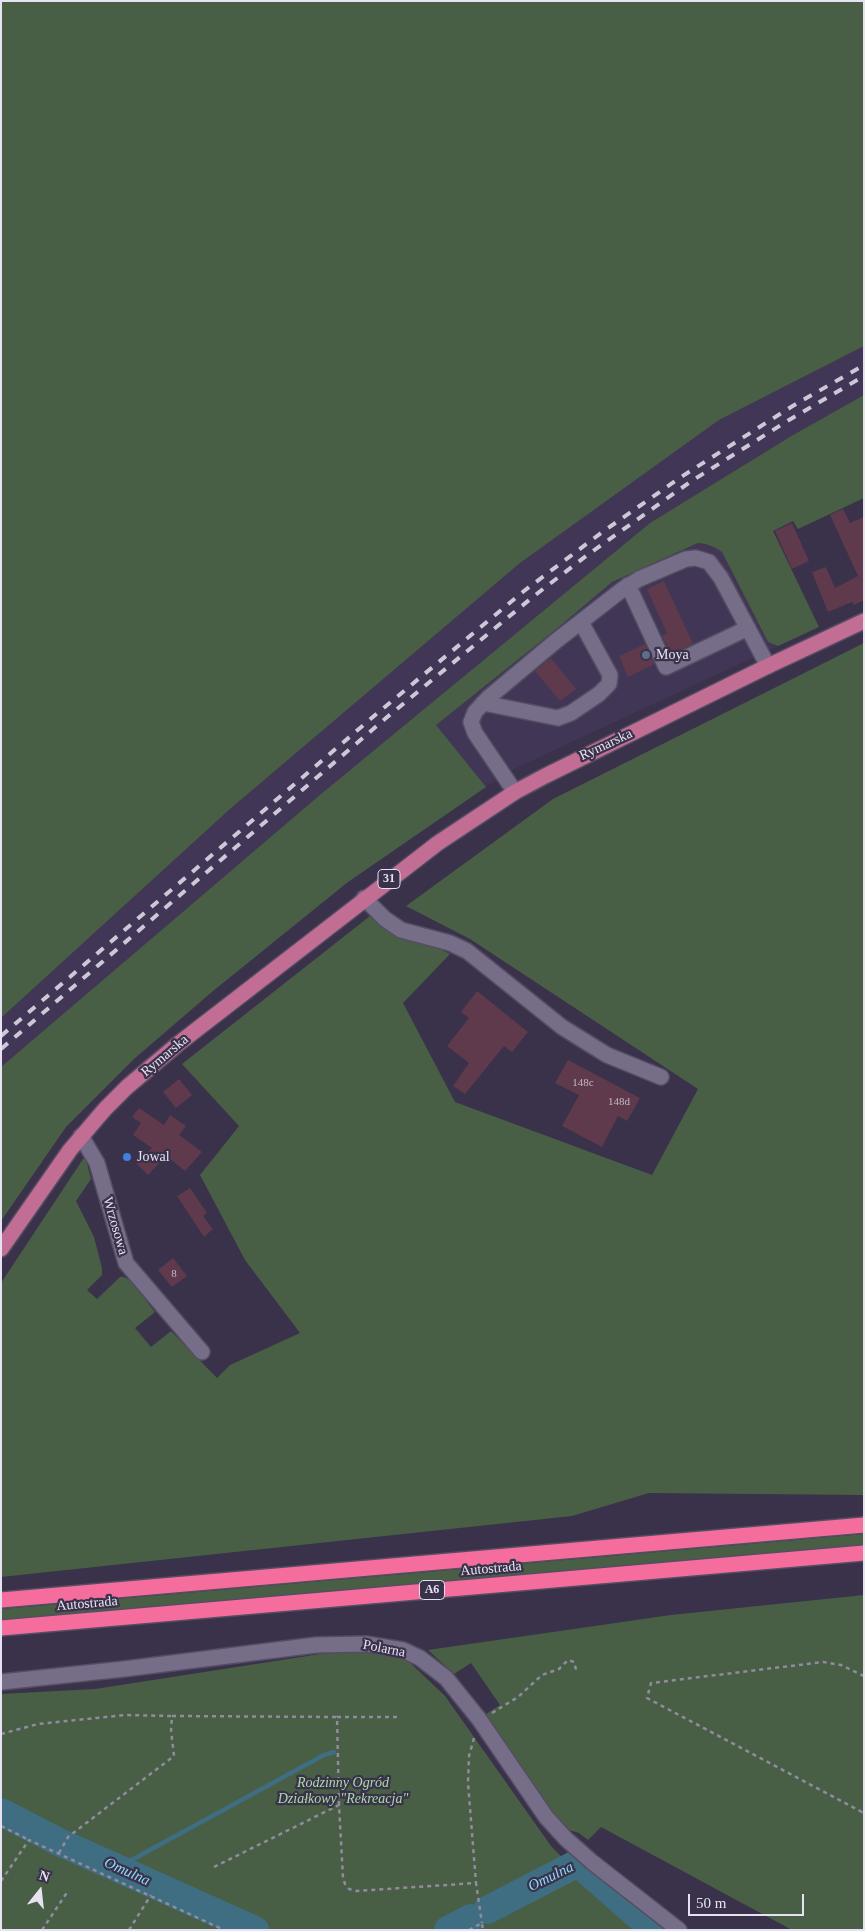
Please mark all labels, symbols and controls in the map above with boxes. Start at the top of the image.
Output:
place label: Moya [656,647,689,663]
marker: Moya [640,649,652,661]
street label: Rymarska [577,726,635,764]
road number: 31 [378,870,400,889]
street label: Rymarska [138,1032,192,1080]
house number: 148c [572,1076,594,1090]
house number: 148d [608,1095,630,1109]
place label: Jowal [137,1149,170,1165]
marker: Jowal [121,1151,133,1163]
street label: Wrzosowa [99,1195,131,1257]
house number: 8 [171,1267,177,1281]
street label: Autostrada [460,1558,522,1580]
road number: A6 [420,1580,444,1600]
street label: Autostrada [56,1593,118,1615]
street label: Polarna [361,1637,407,1661]
park label: Rodzinny Ogród Działkowy "Rekreacja" [278,1775,408,1808]
water label: Omulna [101,1854,153,1890]
water label: Omulna [525,1858,577,1896]
north arrow [15,1866,65,1916]
text: N [37,1867,51,1885]
scale bar [690,1884,806,1916]
text: 50 m [696,1895,726,1911]

